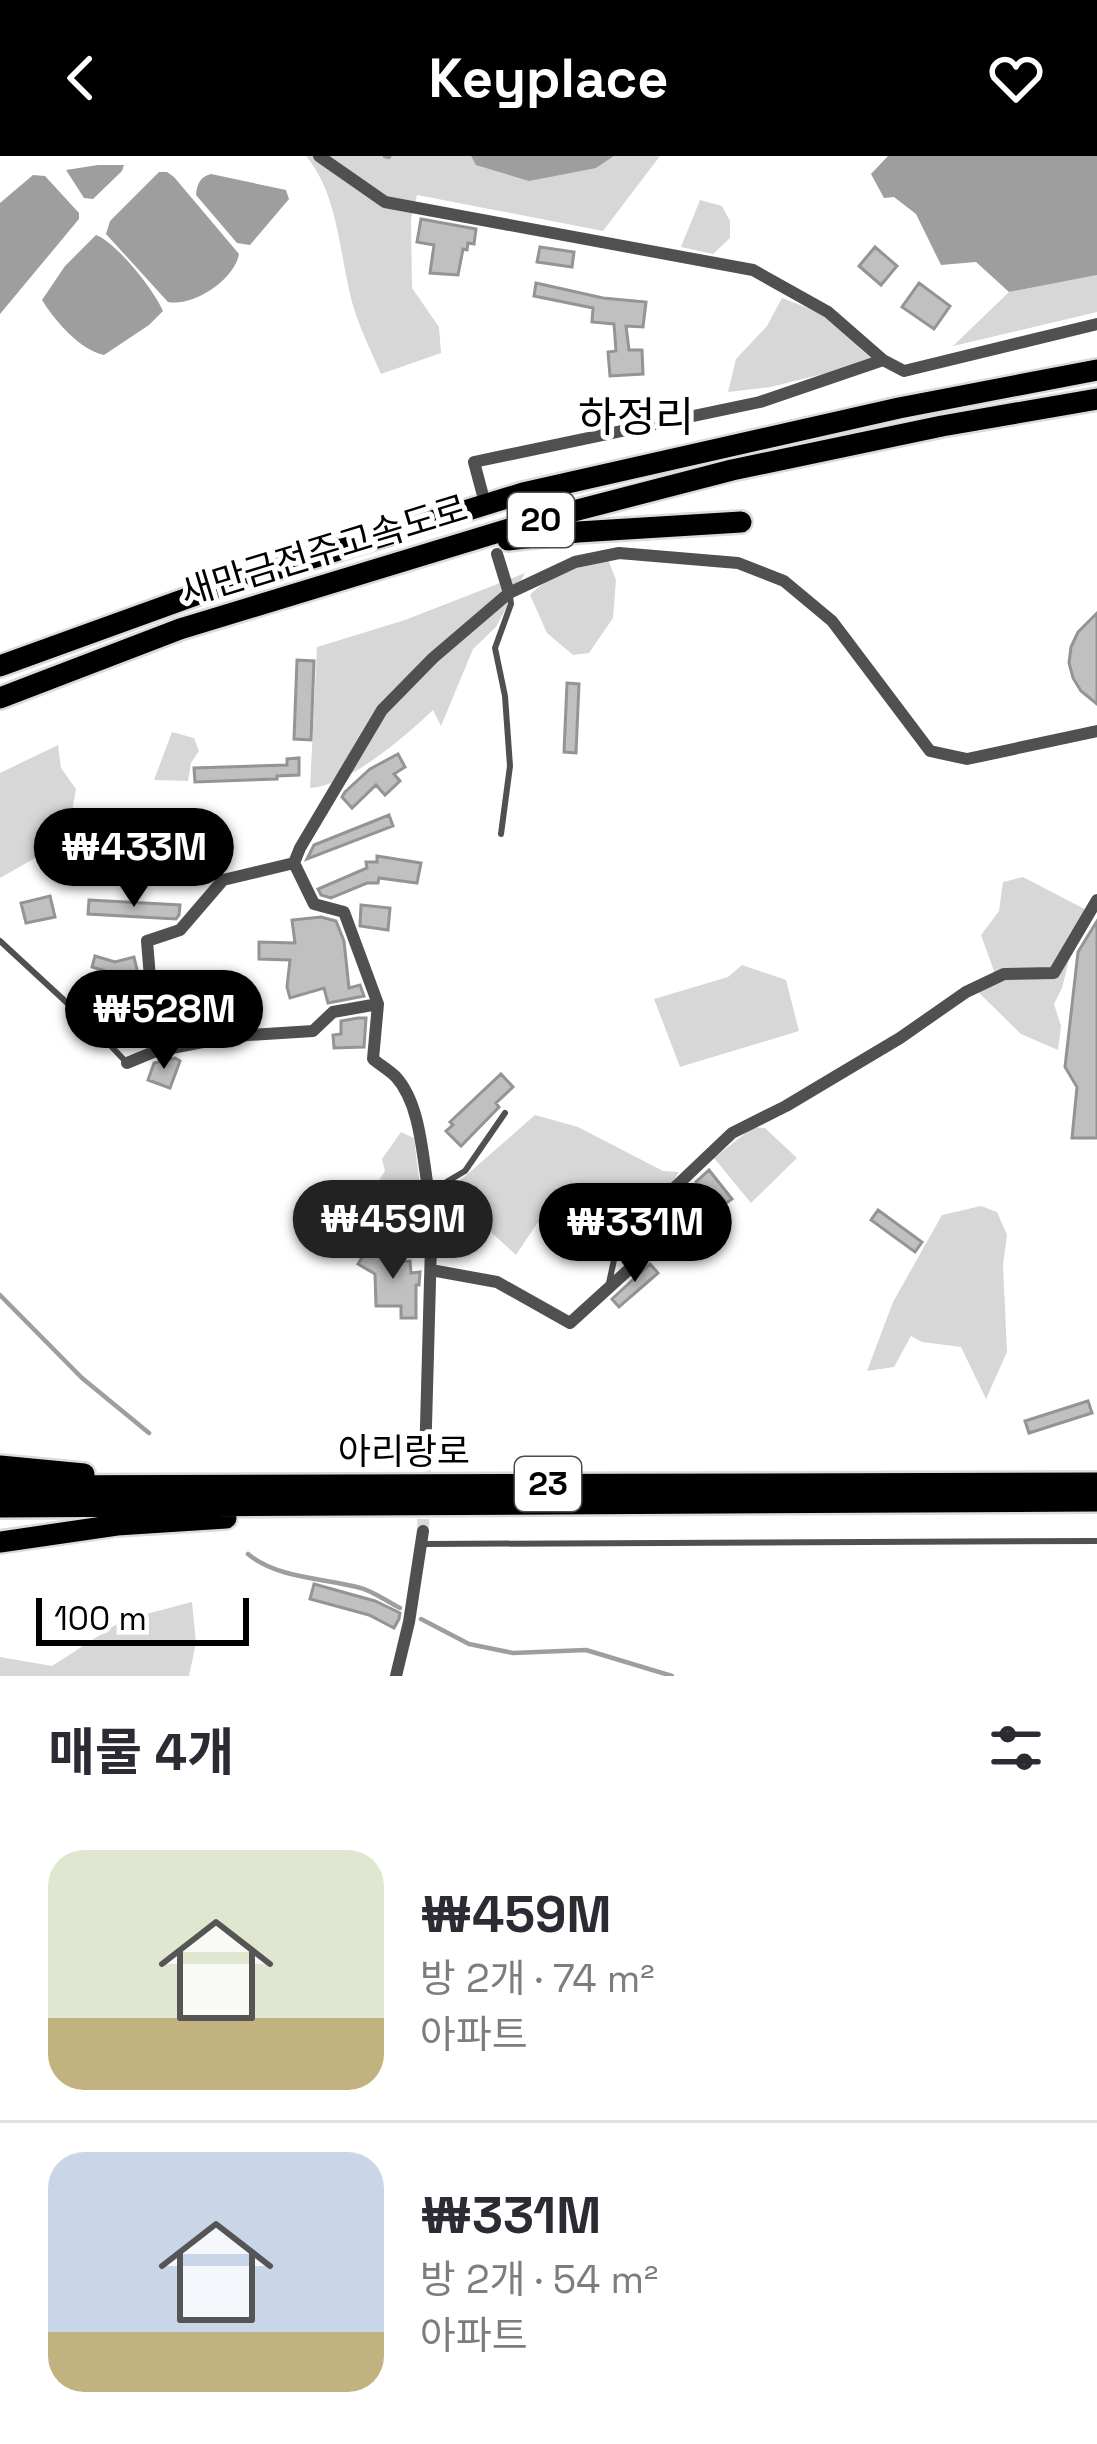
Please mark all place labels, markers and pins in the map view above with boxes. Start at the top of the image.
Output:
pin: ₩433M [50,808,218,910]
pin: ₩528M [80,970,248,1072]
pin: ₩459M [309,1180,477,1282]
pin: ₩331M [551,1183,719,1285]

